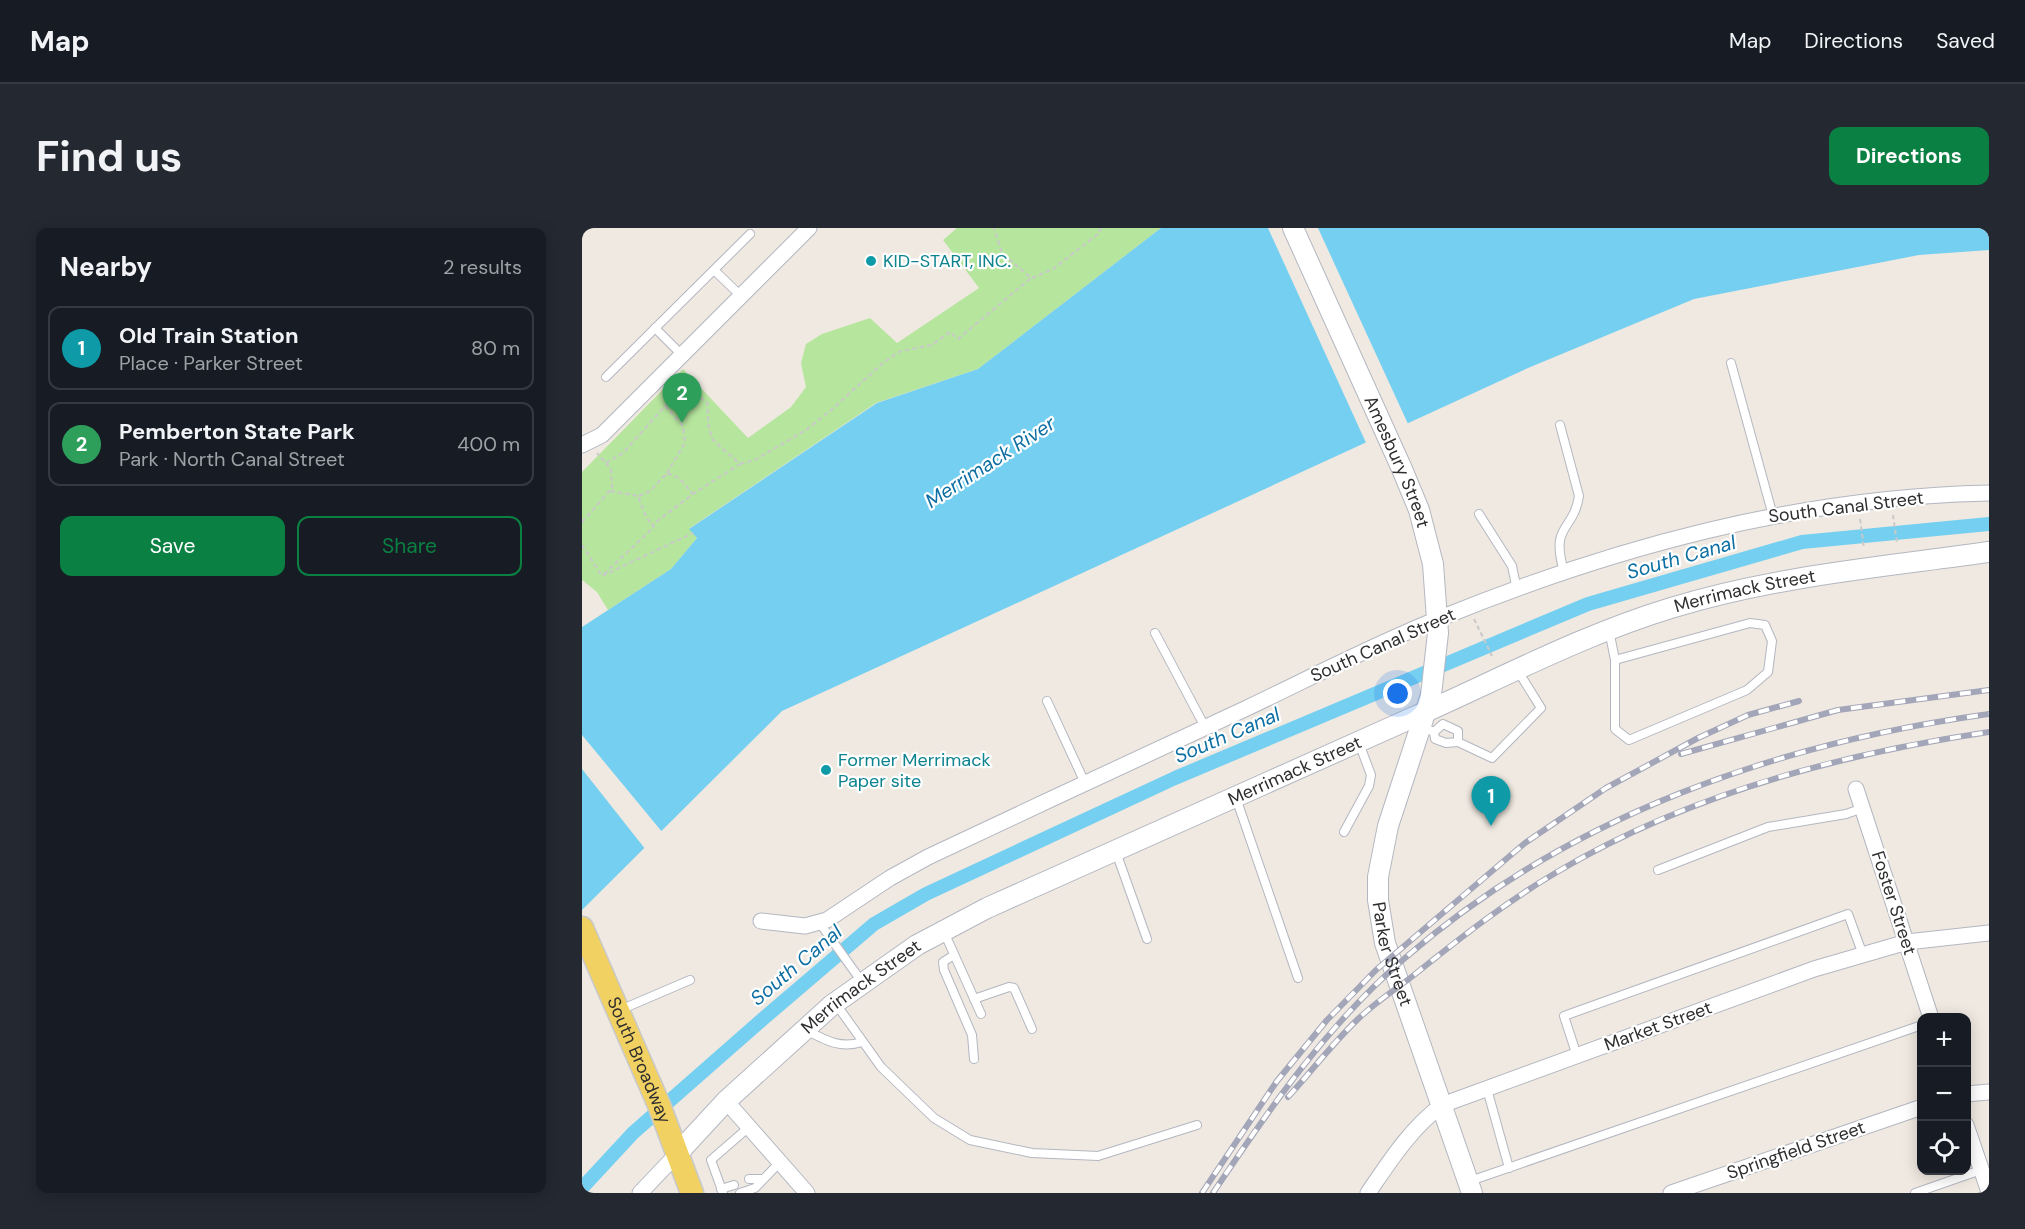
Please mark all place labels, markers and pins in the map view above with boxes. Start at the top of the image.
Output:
place label: KID-START, INC. [883,249,1011,273]
marker: KID-START, INC. [864,254,878,268]
pin: 2 [662,374,702,423]
place label: Former Merrimack Paper site [838,748,991,793]
marker: Former Merrimack Paper site [819,763,833,777]
pin: 1 [1472,776,1510,826]

